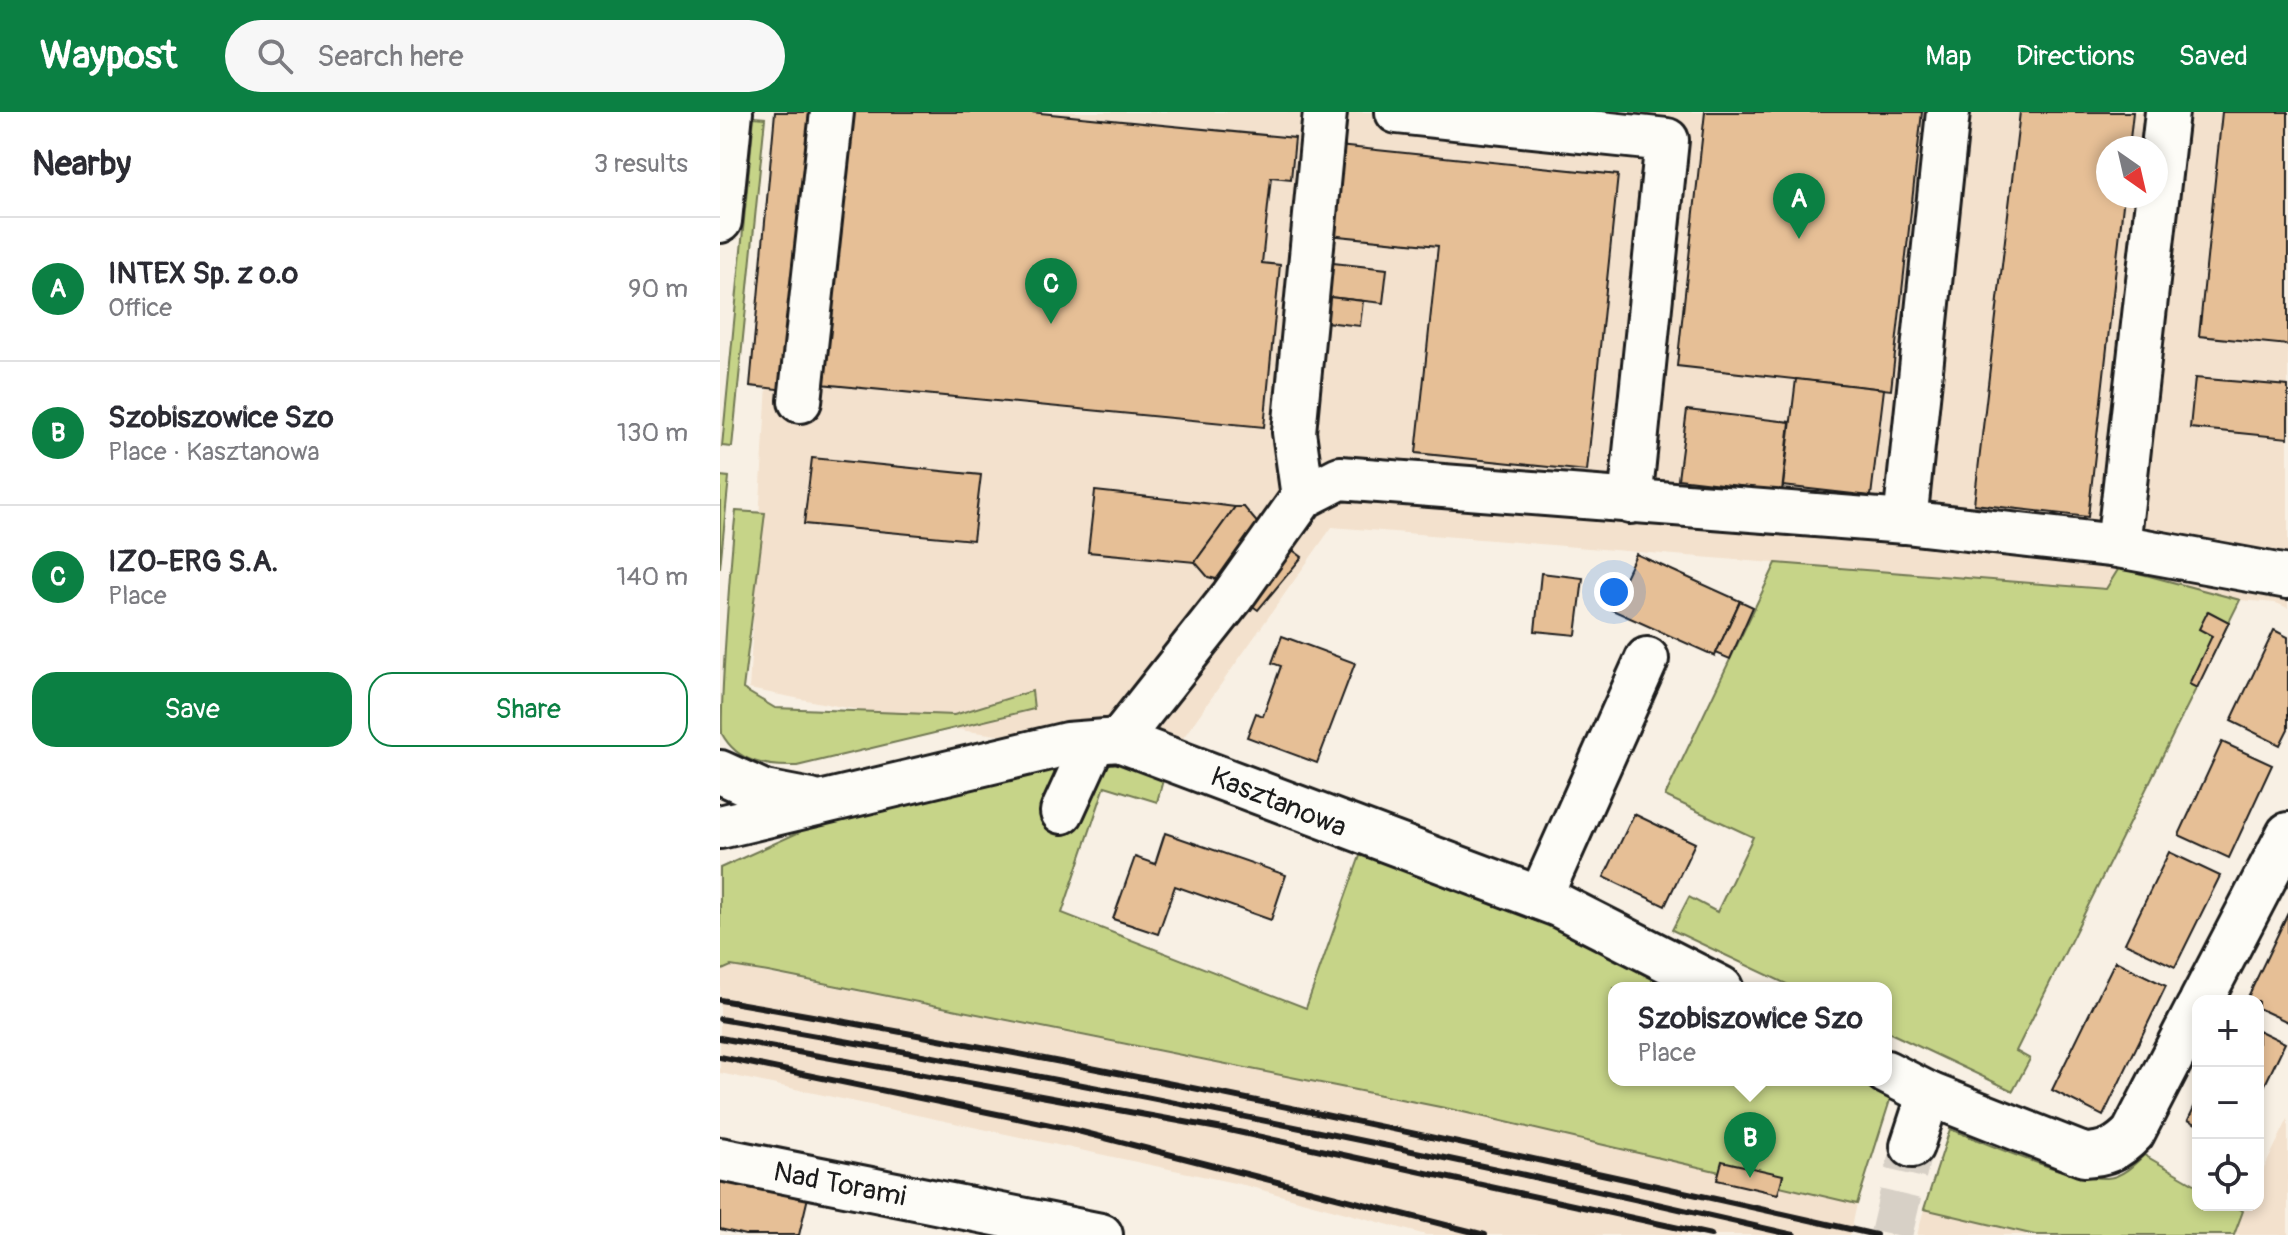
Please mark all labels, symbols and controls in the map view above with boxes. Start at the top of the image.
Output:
search box [225,20,785,92]
text: Waypost [40,32,177,80]
icon: search [253,34,297,78]
text: Search here [317,38,464,75]
text: Map [1925,39,1972,74]
text: Directions [2016,39,2135,74]
text: Saved [2179,39,2248,74]
north arrow [2096,136,2168,208]
text: Nearby [32,143,131,186]
text: 3 results [594,148,688,180]
pin: A [1773,173,1825,239]
text: INTEX Sp. z o.o [108,255,298,292]
pin: C [1025,258,1077,324]
text: A [50,273,66,305]
text: 90 m [628,273,688,305]
text: Office [108,292,172,324]
text: Szobiszowice Szo [108,399,334,436]
text: B [51,417,65,449]
text: 130 m [617,417,688,449]
text: Place · Kasztanowa [108,436,320,468]
text: IZO-ERG S.A. [108,543,278,580]
text: C [50,561,66,593]
text: 140 m [616,561,688,593]
your location [1594,572,1634,612]
text: Place [108,580,167,612]
button: Save [32,672,352,747]
button: Share [368,672,688,747]
street label: Kasztanowa [1205,759,1352,846]
popup [1608,982,1892,1086]
map controls [2192,995,2264,1211]
button: + [2192,995,2264,1067]
text: Szobiszowice Szo [1637,1000,1863,1037]
text: Place [1637,1037,1696,1069]
button: − [2192,1067,2264,1139]
pin: B [1724,1112,1776,1178]
button: locate [2192,1139,2264,1211]
street label: Nad Torami [771,1155,909,1214]

